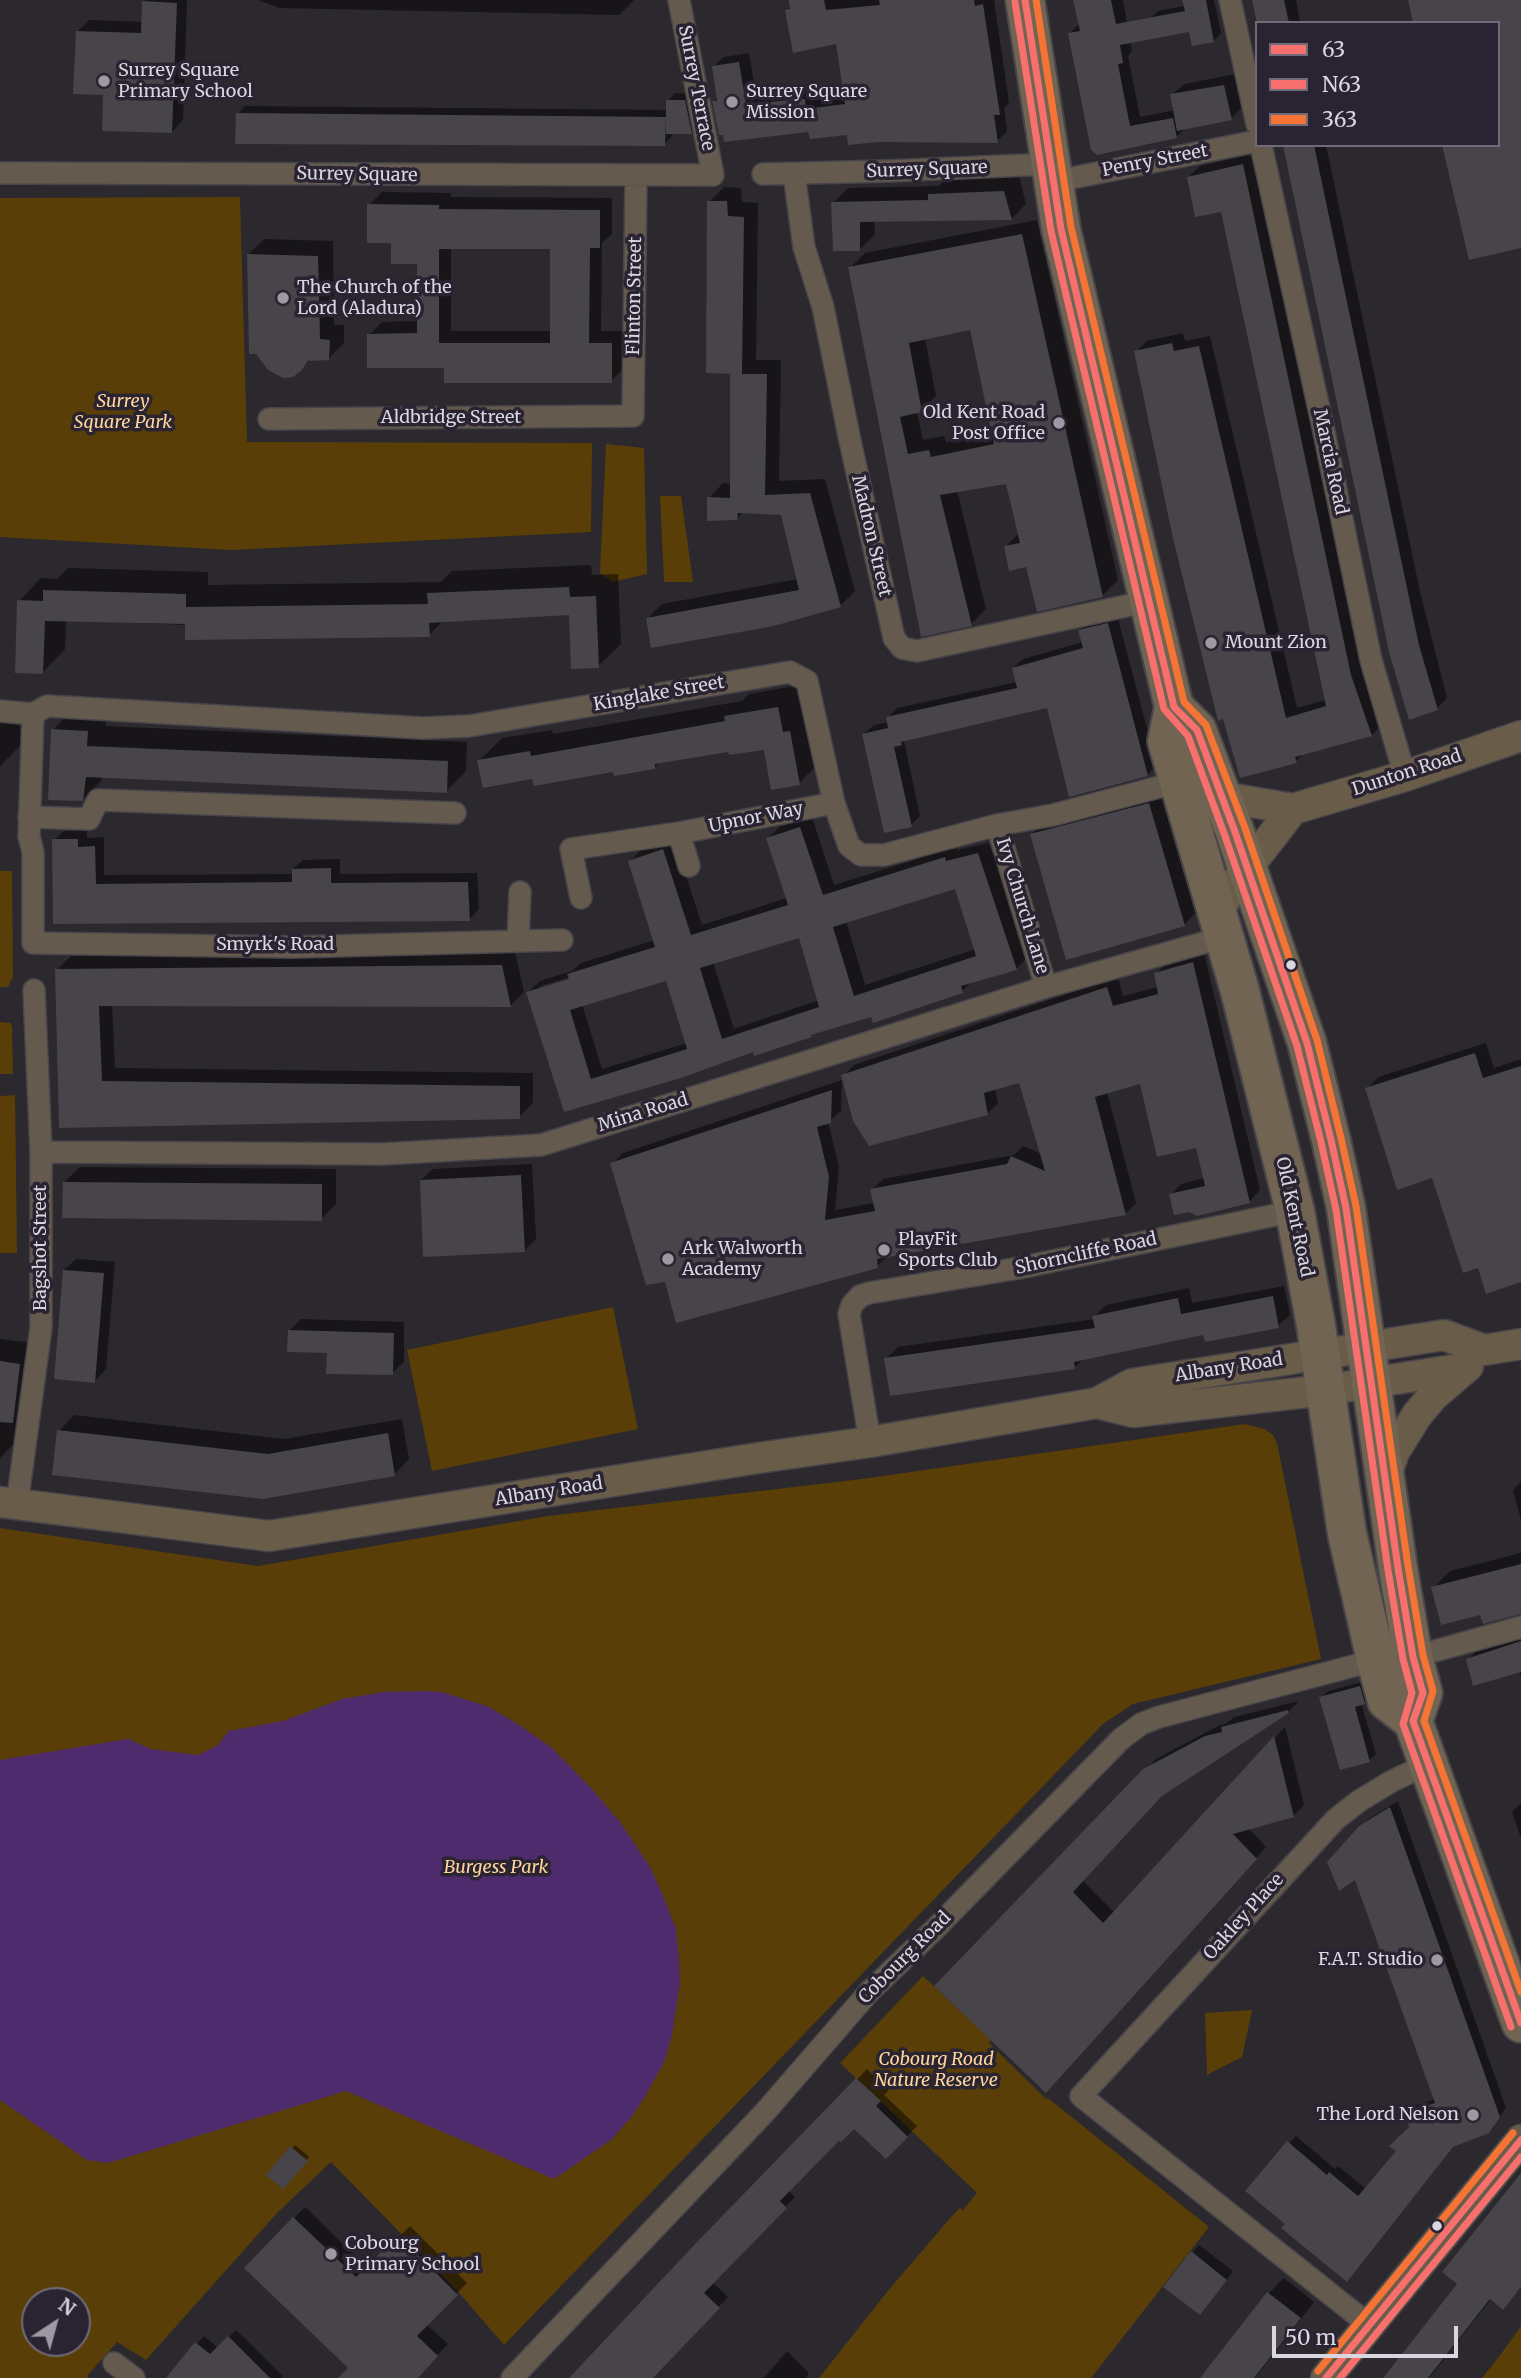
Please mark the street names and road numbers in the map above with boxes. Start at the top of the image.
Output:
street label: Surrey Terrace [673,24,719,152]
street label: Penry Street [1100,140,1210,182]
street label: Surrey Square [866,157,988,183]
street label: Surrey Square [296,163,418,187]
street label: Flinton Street [623,236,647,356]
street label: Aldbridge Street [381,407,521,429]
street label: Marcia Road [1308,407,1352,517]
street label: Madron Street [847,473,895,599]
street label: Kinglake Street [592,672,726,716]
street label: Dunton Road [1350,745,1464,801]
street label: Upnor Way [707,798,805,838]
street label: Ivy Church Lane [991,835,1053,977]
street label: Smyrk's Road [216,934,334,956]
street label: Mina Road [595,1089,691,1137]
street label: Old Kent Road [1271,1155,1317,1279]
street label: Bagshot Street [30,1185,52,1311]
street label: Shorncliffe Road [1013,1228,1159,1280]
street label: Albany Road [1174,1349,1284,1387]
street label: Albany Road [494,1473,604,1511]
street label: Oakley Place [1200,1869,1288,1965]
street label: Cobourg Road [854,1907,956,2009]

